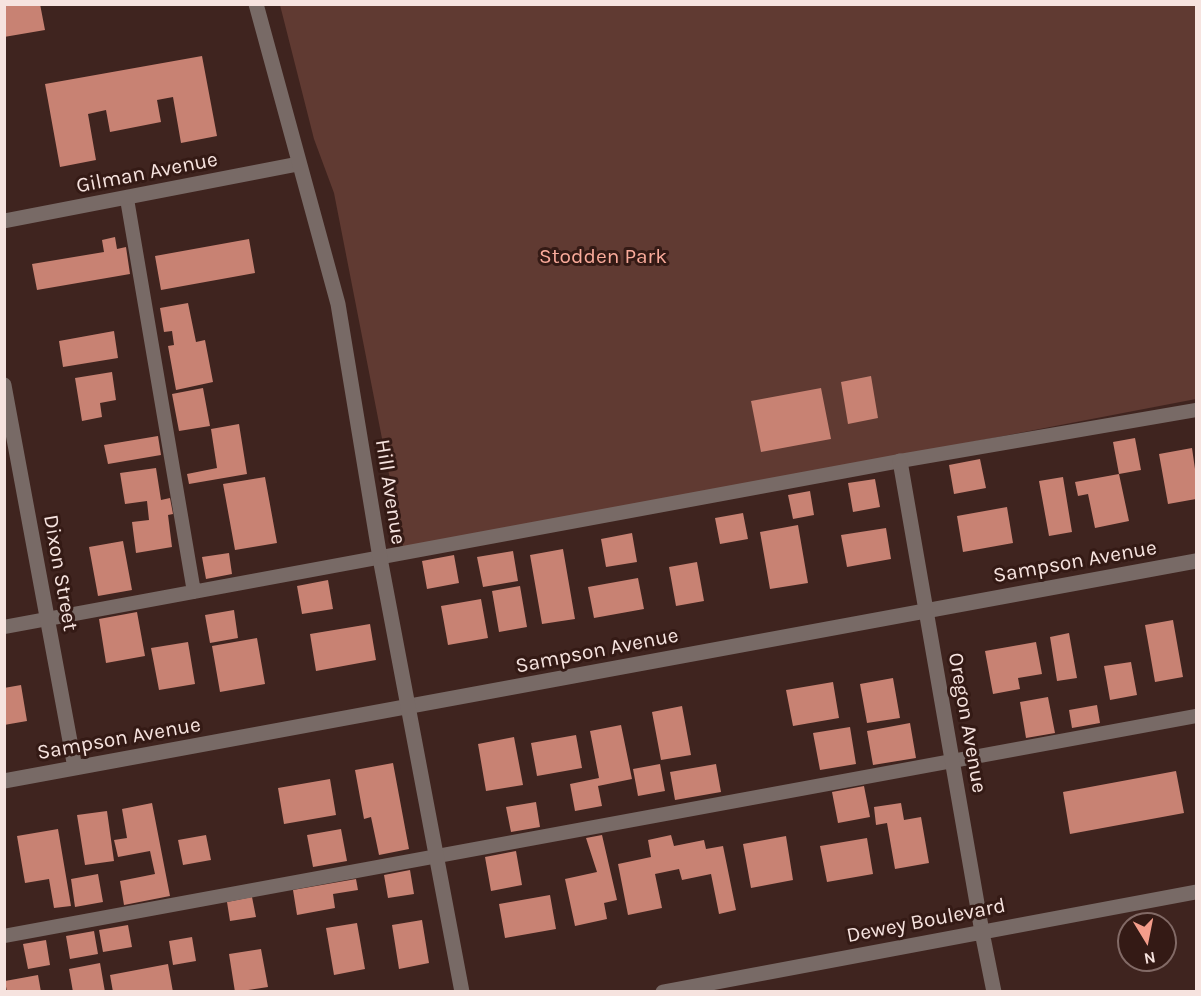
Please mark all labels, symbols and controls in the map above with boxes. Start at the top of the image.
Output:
street label: Gilman Avenue [74,147,220,199]
park label: Stodden Park [539,244,667,270]
street label: Hill Avenue [369,438,411,546]
street label: Dixon Street [37,513,83,633]
street label: Sampson Avenue [991,535,1159,589]
street label: Sampson Avenue [513,623,681,679]
street label: Oregon Avenue [942,651,992,795]
street label: Sampson Avenue [35,712,203,766]
street label: Dewey Boulevard [844,893,1008,949]
north arrow [1117,912,1177,972]
text: N [1143,948,1157,969]

